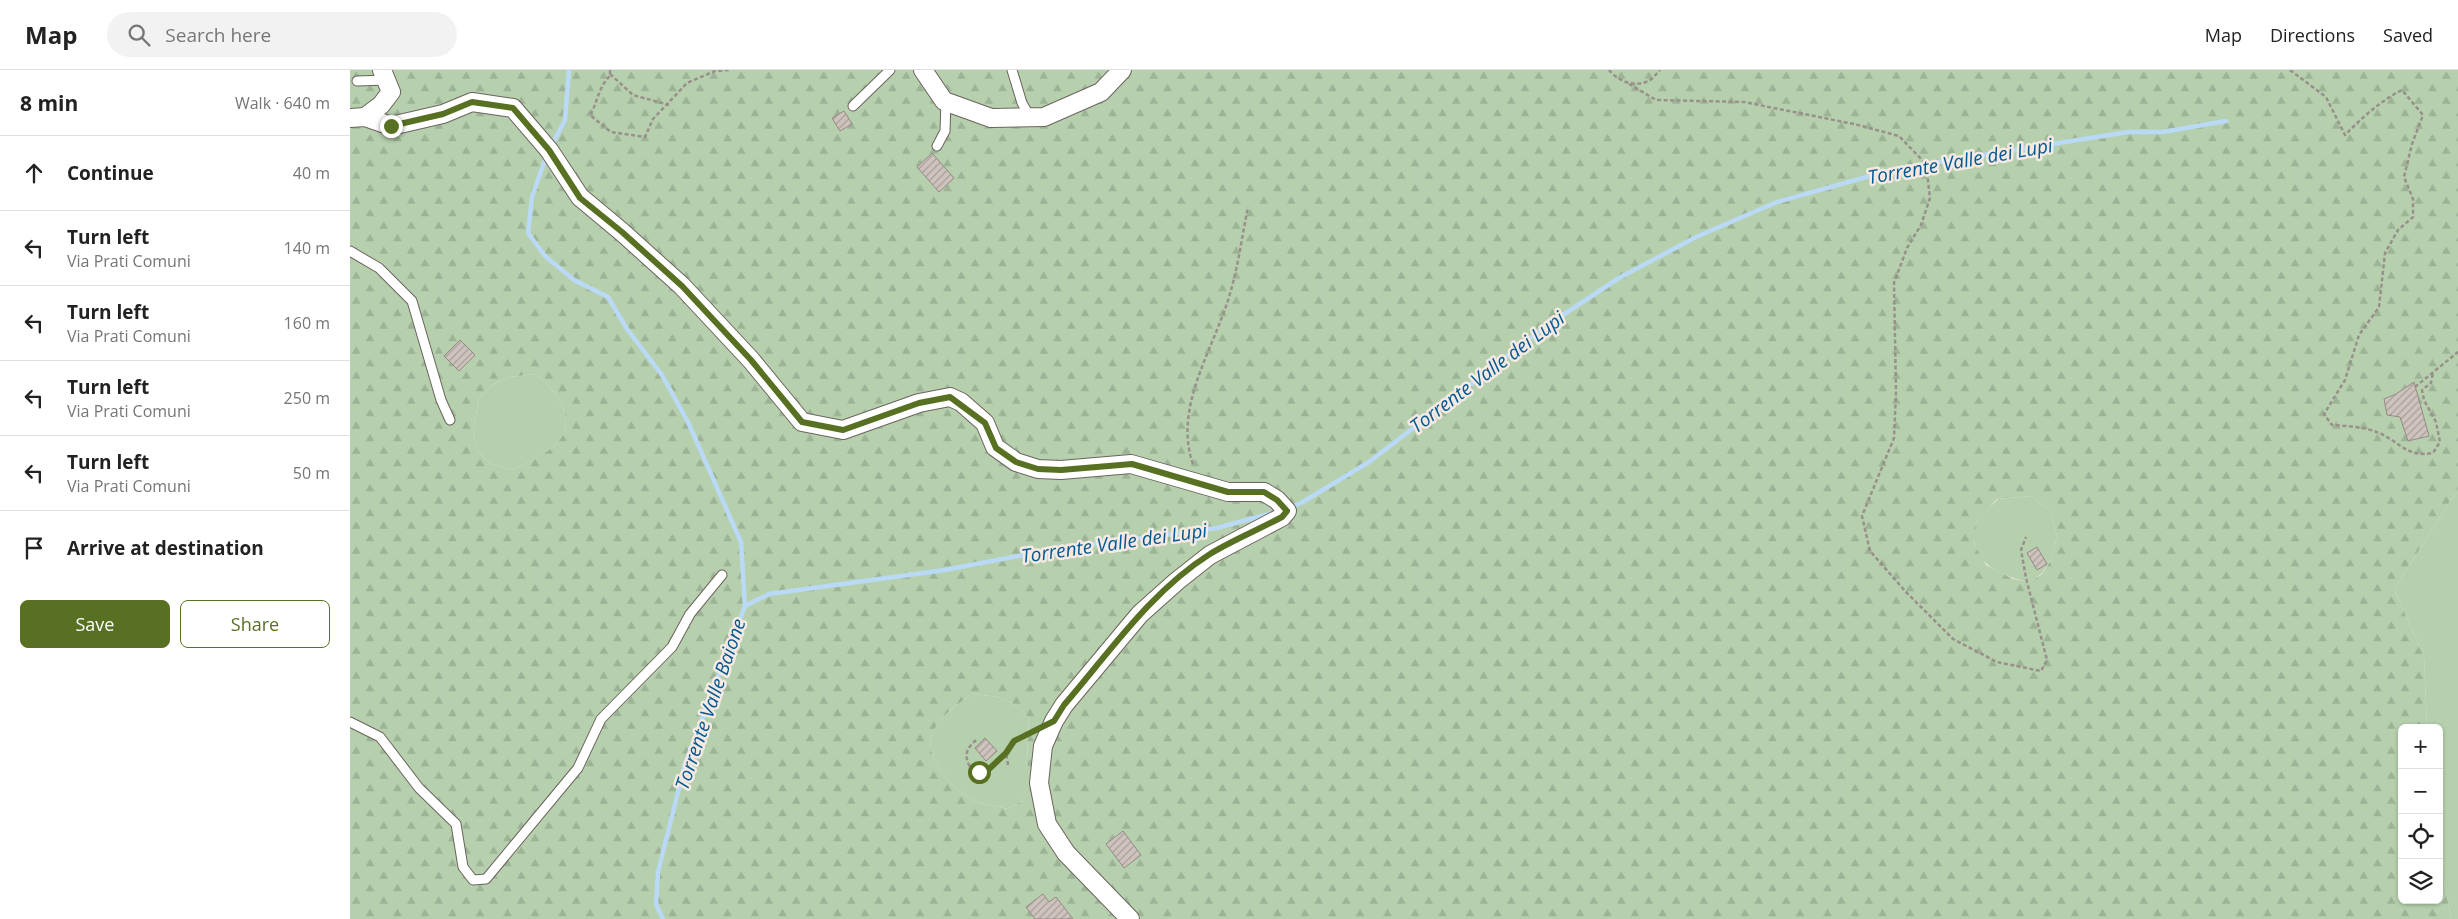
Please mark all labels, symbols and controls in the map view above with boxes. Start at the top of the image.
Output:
search box [107,12,457,57]
text: Map [25,18,77,51]
icon: search [125,21,153,49]
text: Search here [165,22,271,48]
text: Map [2205,23,2242,47]
text: Directions [2270,23,2355,47]
text: Saved [2383,23,2433,47]
text: 8 min [20,89,78,117]
text: Walk · 640 m [235,92,330,114]
route end [380,115,403,138]
water label: Torrente Valle dei Lupi [1865,132,2056,190]
icon: ahead [20,159,48,187]
text: Continue [67,160,154,186]
text: 40 m [293,162,330,184]
text: Turn left [67,224,149,250]
icon: left [20,234,48,262]
text: 140 m [284,237,330,259]
text: Via Prati Comuni [67,250,191,272]
text: Turn left [67,299,149,325]
water label: Torrente Valle dei Lupi [1404,304,1571,439]
icon: left [20,309,48,337]
text: 160 m [284,312,330,334]
text: Via Prati Comuni [67,325,191,347]
text: Turn left [67,374,149,400]
icon: left [20,384,48,412]
text: 250 m [284,387,330,409]
text: Via Prati Comuni [67,400,191,422]
text: Turn left [67,449,149,475]
icon: left [20,459,48,487]
text: 50 m [293,462,330,484]
text: Via Prati Comuni [67,475,191,497]
water label: Torrente Valle dei Lupi [1019,517,1210,569]
icon: arrive [20,534,48,562]
text: Arrive at destination [67,535,264,561]
button: Save [20,600,170,648]
button: Share [180,600,330,648]
water label: Torrente Valle Baione [668,615,752,793]
map controls [2398,724,2443,904]
button: + [2398,724,2443,769]
route start [968,761,991,784]
button: − [2398,769,2443,814]
button: locate [2398,814,2443,859]
button: layers [2398,859,2443,904]

